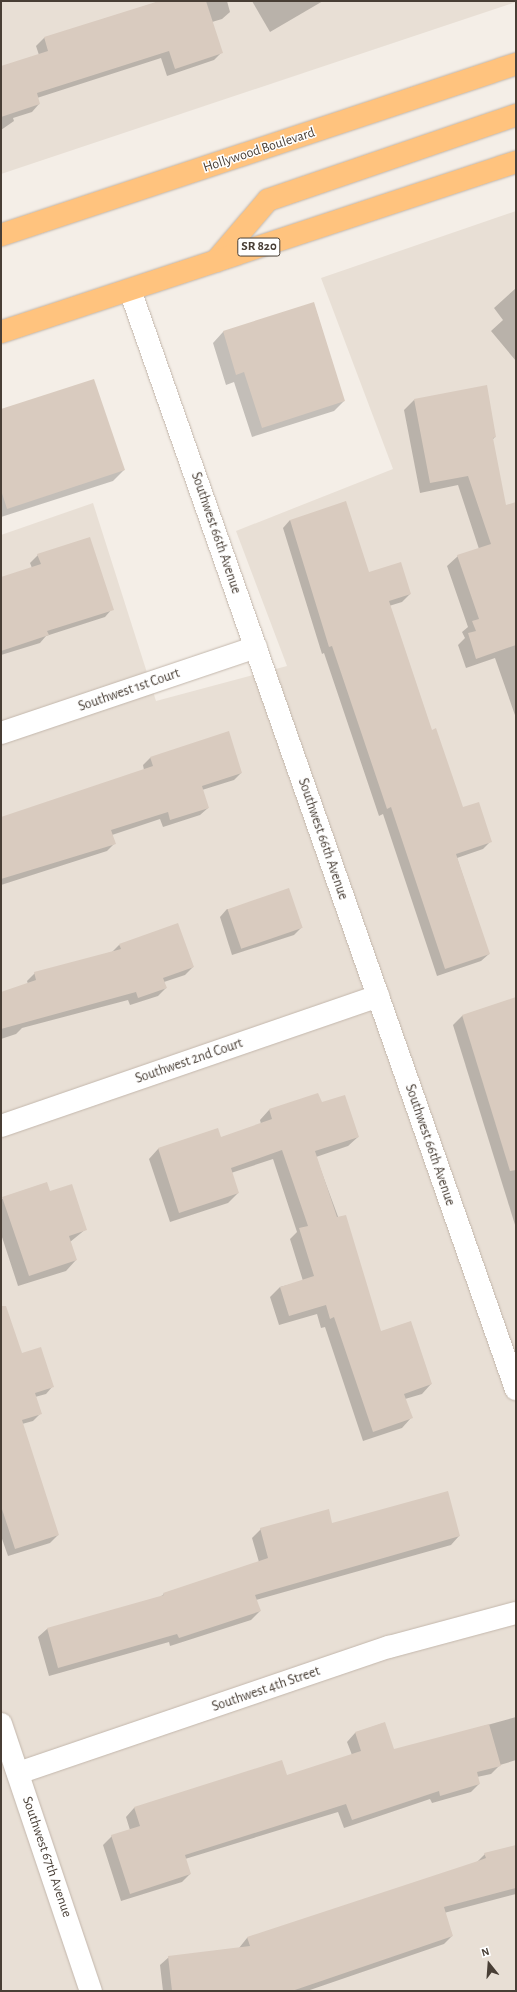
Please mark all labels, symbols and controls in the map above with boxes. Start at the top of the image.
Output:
street label: Hollywood Boulevard [201,124,317,176]
road number: SR 820 [237,236,281,258]
street label: Southwest 66th Avenue [187,470,245,596]
street label: Southwest 1st Court [76,665,182,715]
street label: Southwest 66th Avenue [294,776,352,902]
street label: Southwest 2nd Court [133,1035,245,1087]
street label: Southwest 66th Avenue [401,1082,459,1208]
street label: Southwest 4th Street [210,1663,322,1715]
street label: Southwest 67th Avenue [18,1794,76,1920]
north arrow [469,1944,509,1984]
text: N [480,1946,491,1958]

